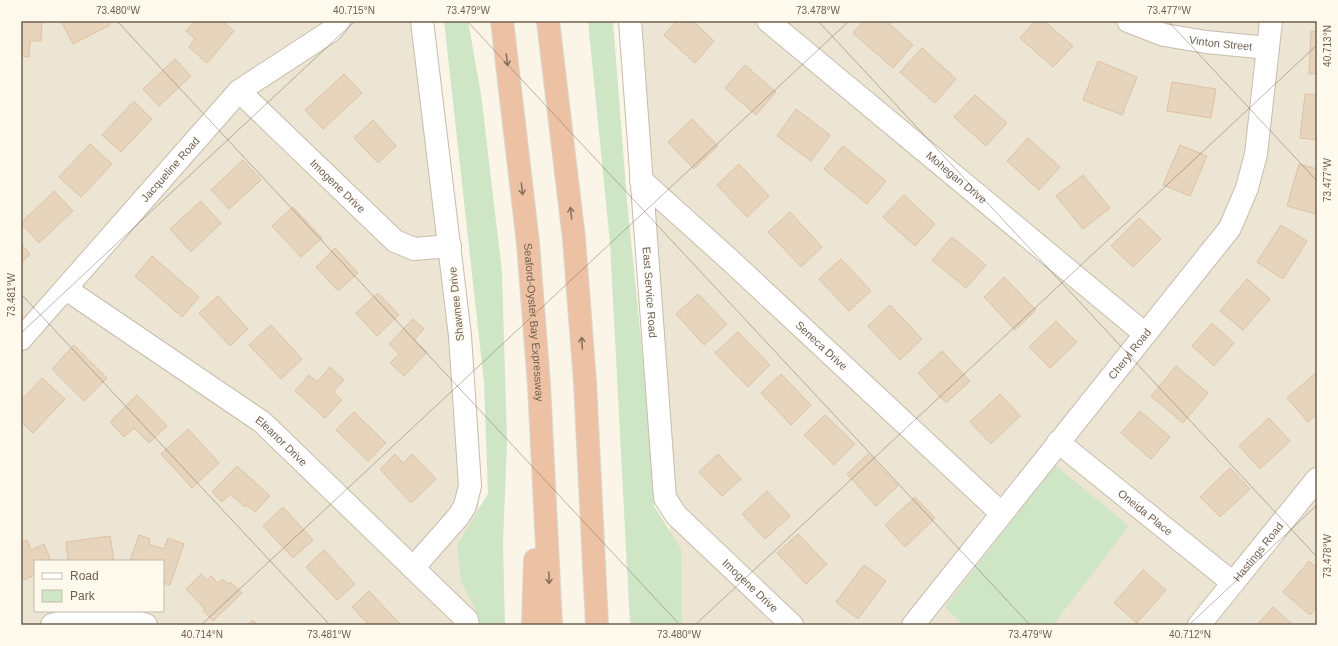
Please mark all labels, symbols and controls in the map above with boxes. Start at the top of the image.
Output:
text: 73.480°W [96,5,141,16]
text: 40.715°N [333,5,375,16]
text: 73.479°W [446,5,491,16]
text: 73.478°W [796,5,841,16]
text: 73.477°W [1147,5,1192,16]
text: 40.713°N [1322,25,1333,67]
street label: Vinton Street [1188,33,1253,52]
one-way arrow [503,53,511,66]
street label: Jacqueline Road [139,134,202,204]
street label: Mohegan Drive [924,149,989,206]
street label: Imogene Drive [308,157,368,215]
text: 73.477°W [1322,157,1333,202]
one-way arrow [519,182,526,195]
one-way arrow [567,207,575,220]
street label: Seaford-Oyster Bay Expressway [522,242,546,402]
street label: East Service Road [641,246,659,338]
street label: Shawnee Drive [446,266,466,342]
text: 73.481°W [6,272,17,317]
street label: Seneca Drive [793,319,850,373]
street label: Cheryl Road [1106,326,1153,382]
one-way arrow [578,337,585,350]
street label: Eleanor Drive [253,414,310,468]
street label: Oneida Place [1116,487,1175,538]
street label: Hastings Road [1231,520,1285,584]
text: 73.478°W [1322,533,1333,578]
street label: Imogene Drive [720,557,780,615]
legend [34,560,164,612]
text: Road [70,569,99,583]
one-way arrow [546,571,553,584]
text: Park [70,589,96,603]
text: 40.714°N [181,629,223,640]
text: 73.481°W [307,629,352,640]
text: 73.480°W [657,629,702,640]
text: 73.479°W [1008,629,1053,640]
text: 40.712°N [1169,629,1211,640]

